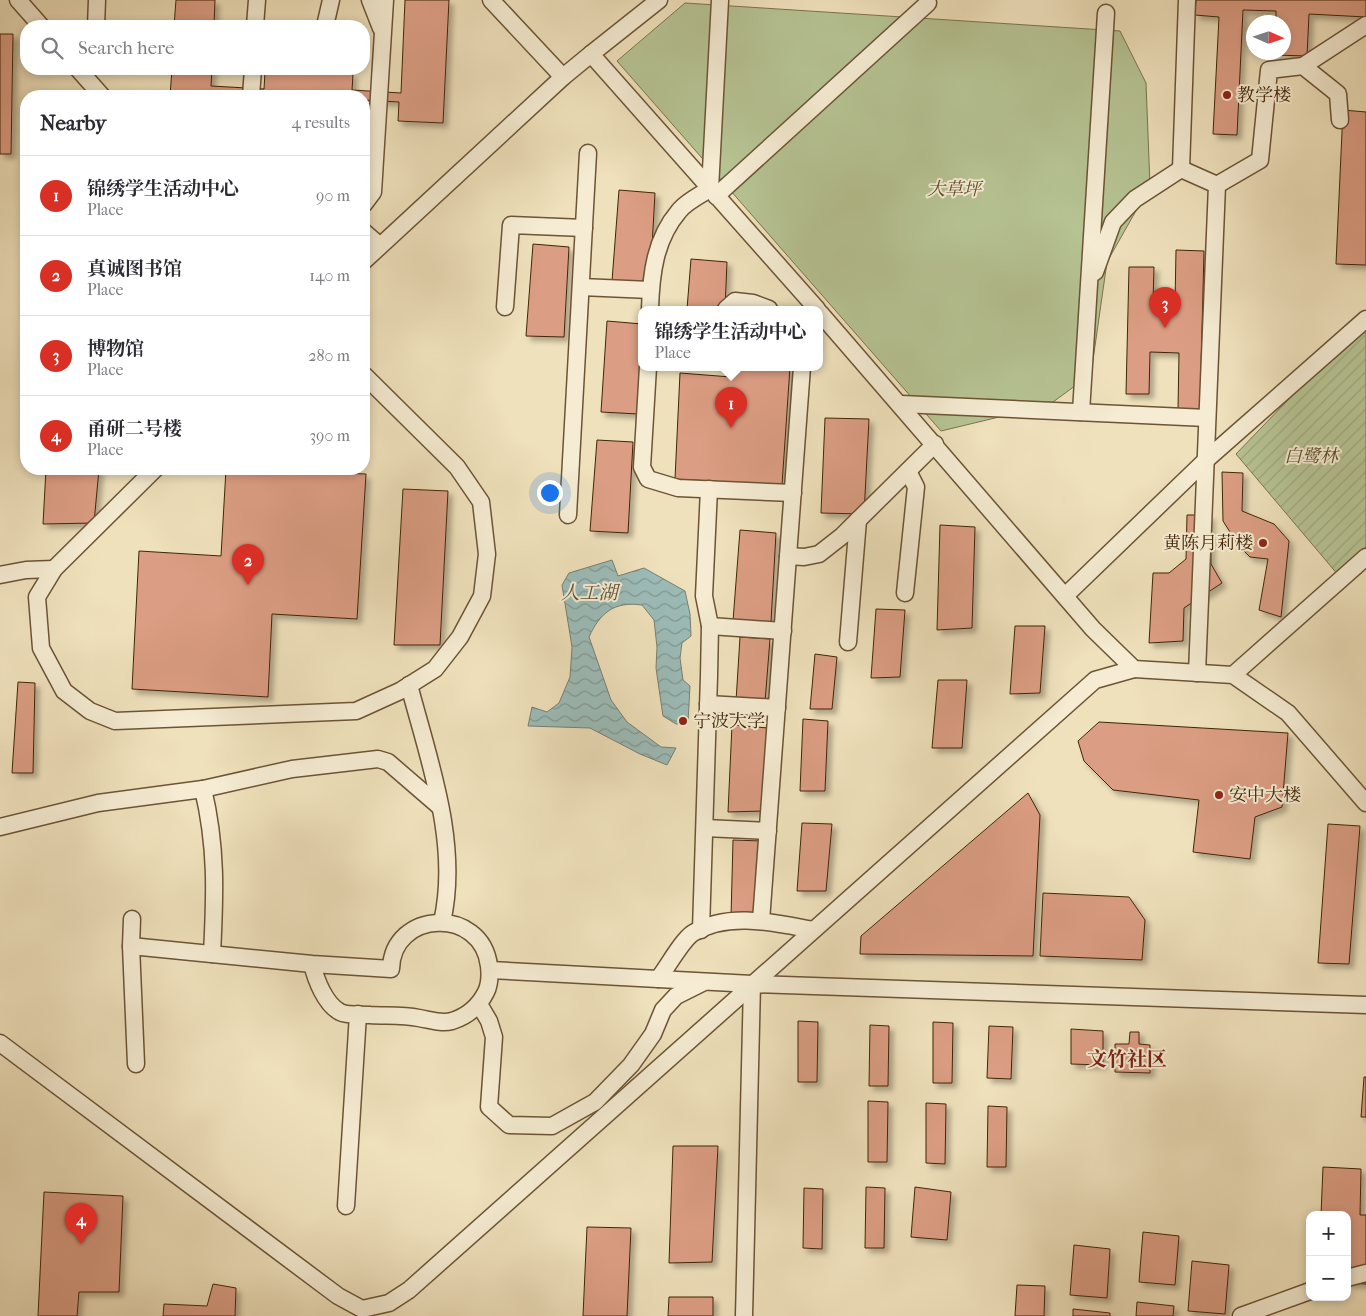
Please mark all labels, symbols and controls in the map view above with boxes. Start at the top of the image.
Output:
north arrow [1246,15,1291,60]
search box [20,20,370,75]
icon: search [38,34,66,62]
text: Search here [78,37,174,59]
place label: 教学楼 [1237,85,1291,106]
marker: 教学楼 [1221,89,1233,101]
text: Nearby [40,111,106,135]
text: 4 results [292,113,350,132]
text: 锦绣学生活动中心 [87,178,239,200]
park label: 大草坪 [927,179,984,200]
text: 1 [53,186,59,205]
text: 90 m [316,186,350,205]
text: Place [87,200,123,219]
text: 真诚图书馆 [87,258,182,280]
text: 2 [52,266,60,285]
text: 140 m [309,266,350,285]
text: Place [87,280,123,299]
pin: 3 [1149,287,1181,328]
popup [638,306,823,371]
text: 锦绣学生活动中心 [654,321,807,343]
text: 博物馆 [87,338,144,360]
text: Place [654,343,691,362]
text: 3 [53,346,59,365]
text: 280 m [308,346,350,365]
text: Place [87,360,123,379]
pin: 1 [715,387,747,428]
text: 甬研二号楼 [87,418,182,440]
text: 4 [51,426,61,445]
text: 390 m [309,426,350,445]
text: Place [87,440,123,459]
park label: 白鹭林 [1284,446,1341,467]
your location [537,480,563,506]
place label: 黄陈月莉楼 [1163,533,1253,554]
marker: 黄陈月莉楼 [1257,537,1269,549]
pin: 2 [232,544,264,585]
water label: 人工湖 [560,582,620,604]
place label: 宁波大学 [693,711,765,732]
marker: 宁波大学 [677,715,689,727]
place label: 安中大楼 [1229,785,1301,806]
marker: 安中大楼 [1213,789,1225,801]
district label: 文竹社区 [1087,1048,1167,1071]
pin: 4 [65,1203,97,1244]
map controls [1306,1211,1351,1301]
button: + [1306,1211,1351,1256]
button: − [1306,1256,1351,1301]

